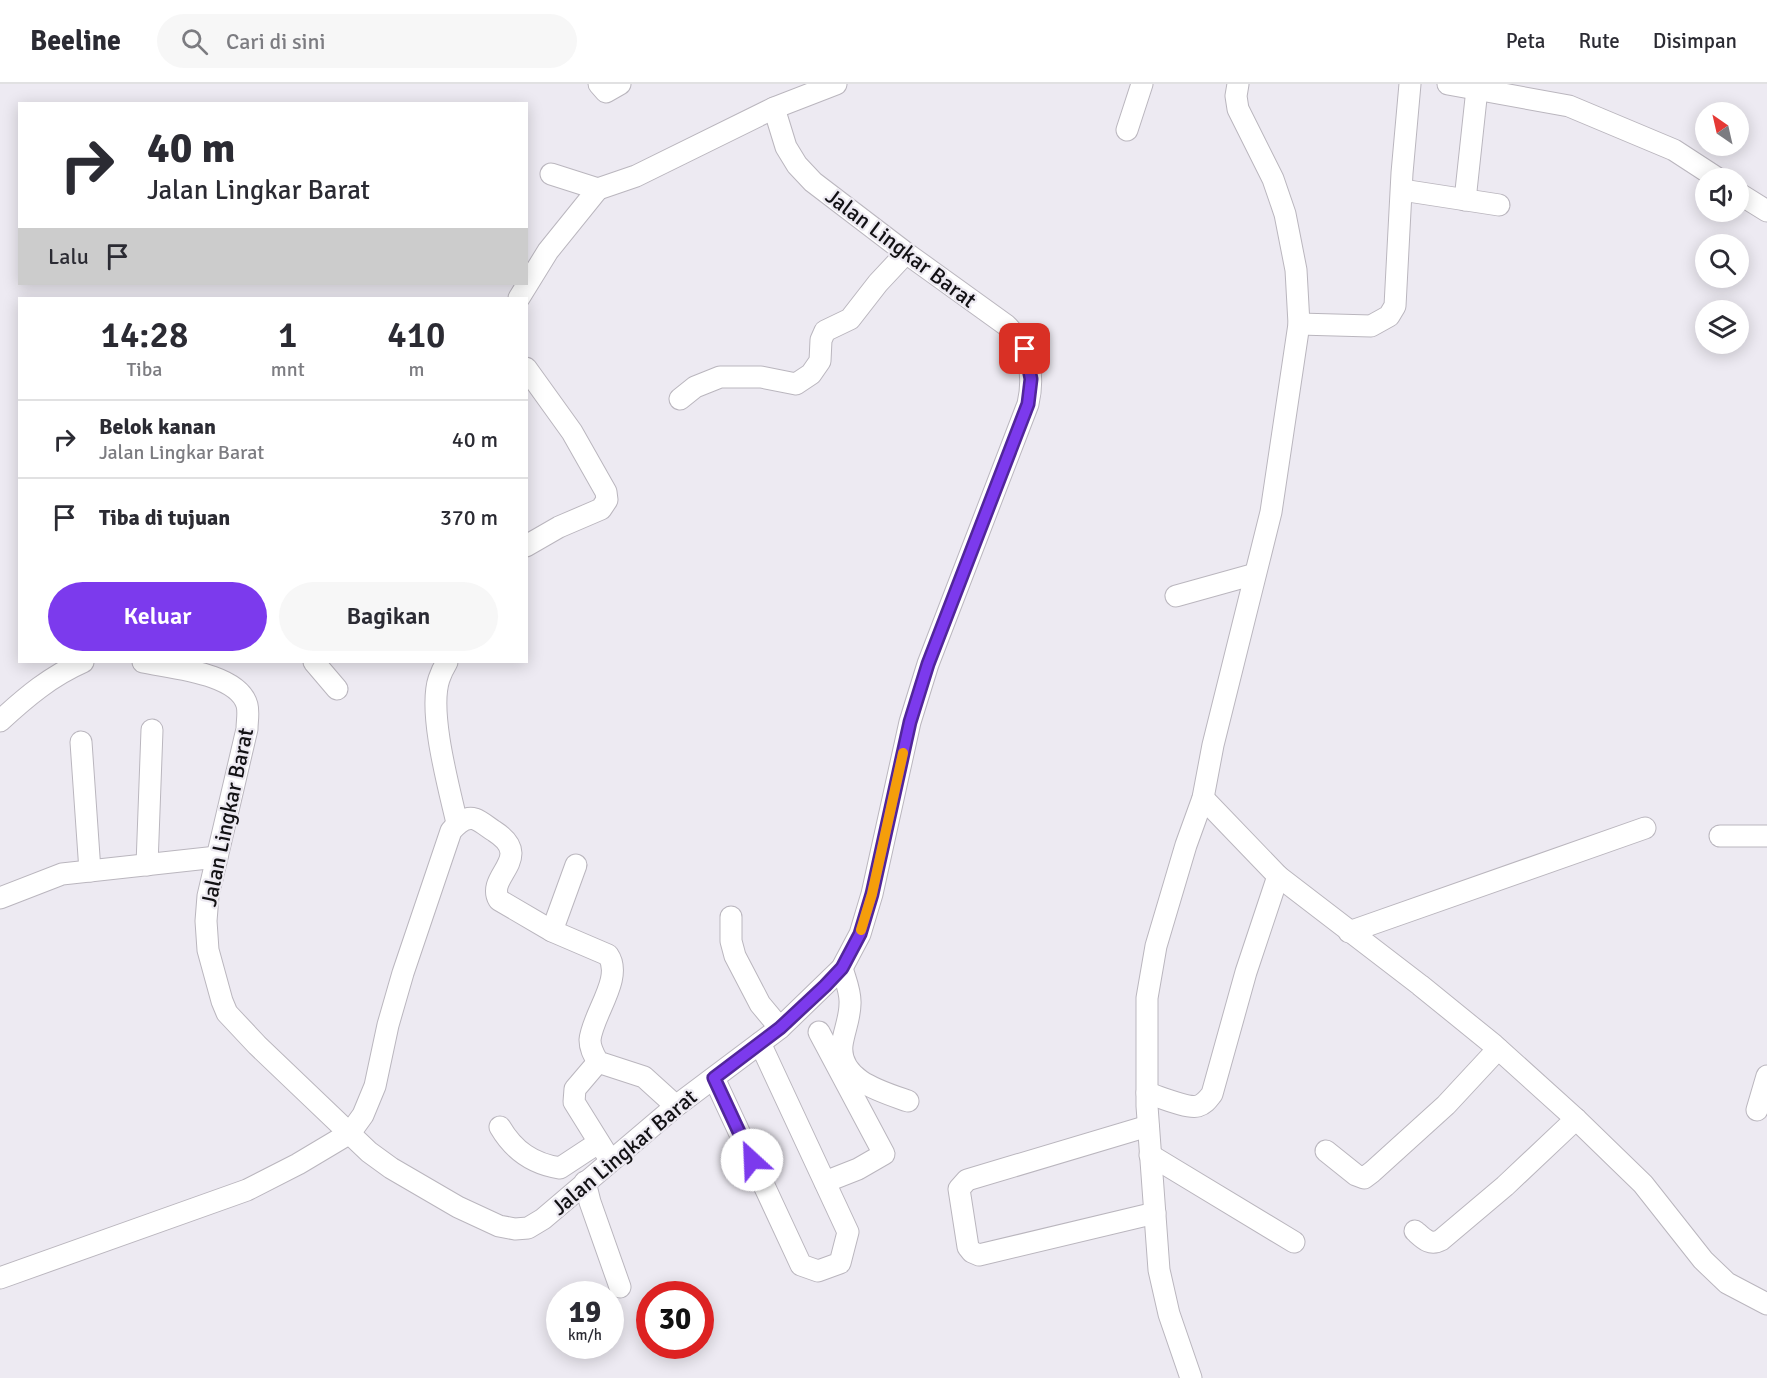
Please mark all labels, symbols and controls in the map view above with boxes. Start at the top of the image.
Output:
search box [157,14,577,68]
text: Beeline [30,24,121,58]
icon: search [178,25,211,58]
text: Cari di sini [226,28,326,55]
text: Peta [1506,28,1546,54]
text: Rute [1579,28,1620,54]
text: Disimpan [1653,28,1737,54]
north arrow [1695,102,1749,156]
map controls [1695,102,1749,354]
text: 40 m [147,123,236,174]
icon: right [48,126,126,204]
button: sound [1695,168,1749,222]
text: Jalan Lingkar Barat [147,174,370,207]
street label: Jalan Lingkar Barat [820,183,982,314]
button: search [1695,234,1749,288]
icon: arrive [101,240,134,273]
text: Lalu [48,243,89,270]
button: layers [1695,300,1749,354]
text: 14:28 [100,313,188,358]
text: 1 [278,313,298,358]
text: 410 [387,313,446,358]
pin [999,323,1050,374]
icon: arrive [1008,332,1041,365]
text: Tiba [126,357,162,382]
text: mnt [271,357,305,382]
text: m [408,357,424,382]
text: Belok kanan [99,413,216,440]
icon: right [48,423,81,456]
text: 40 m [452,426,498,453]
text: Jalan Lingkar Barat [99,440,264,465]
icon: arrive [48,501,81,534]
text: Tiba di tujuan [99,504,230,531]
text: 370 m [440,504,498,531]
button: Keluar [48,582,267,651]
button: Bagikan [279,582,498,651]
street label: Jalan Lingkar Barat [195,725,259,909]
street label: Jalan Lingkar Barat [546,1083,703,1221]
position arrow [720,1128,784,1192]
speed limit sign: 30 [636,1281,714,1359]
text: 19 [569,1294,601,1331]
text: km/h [568,1326,602,1344]

